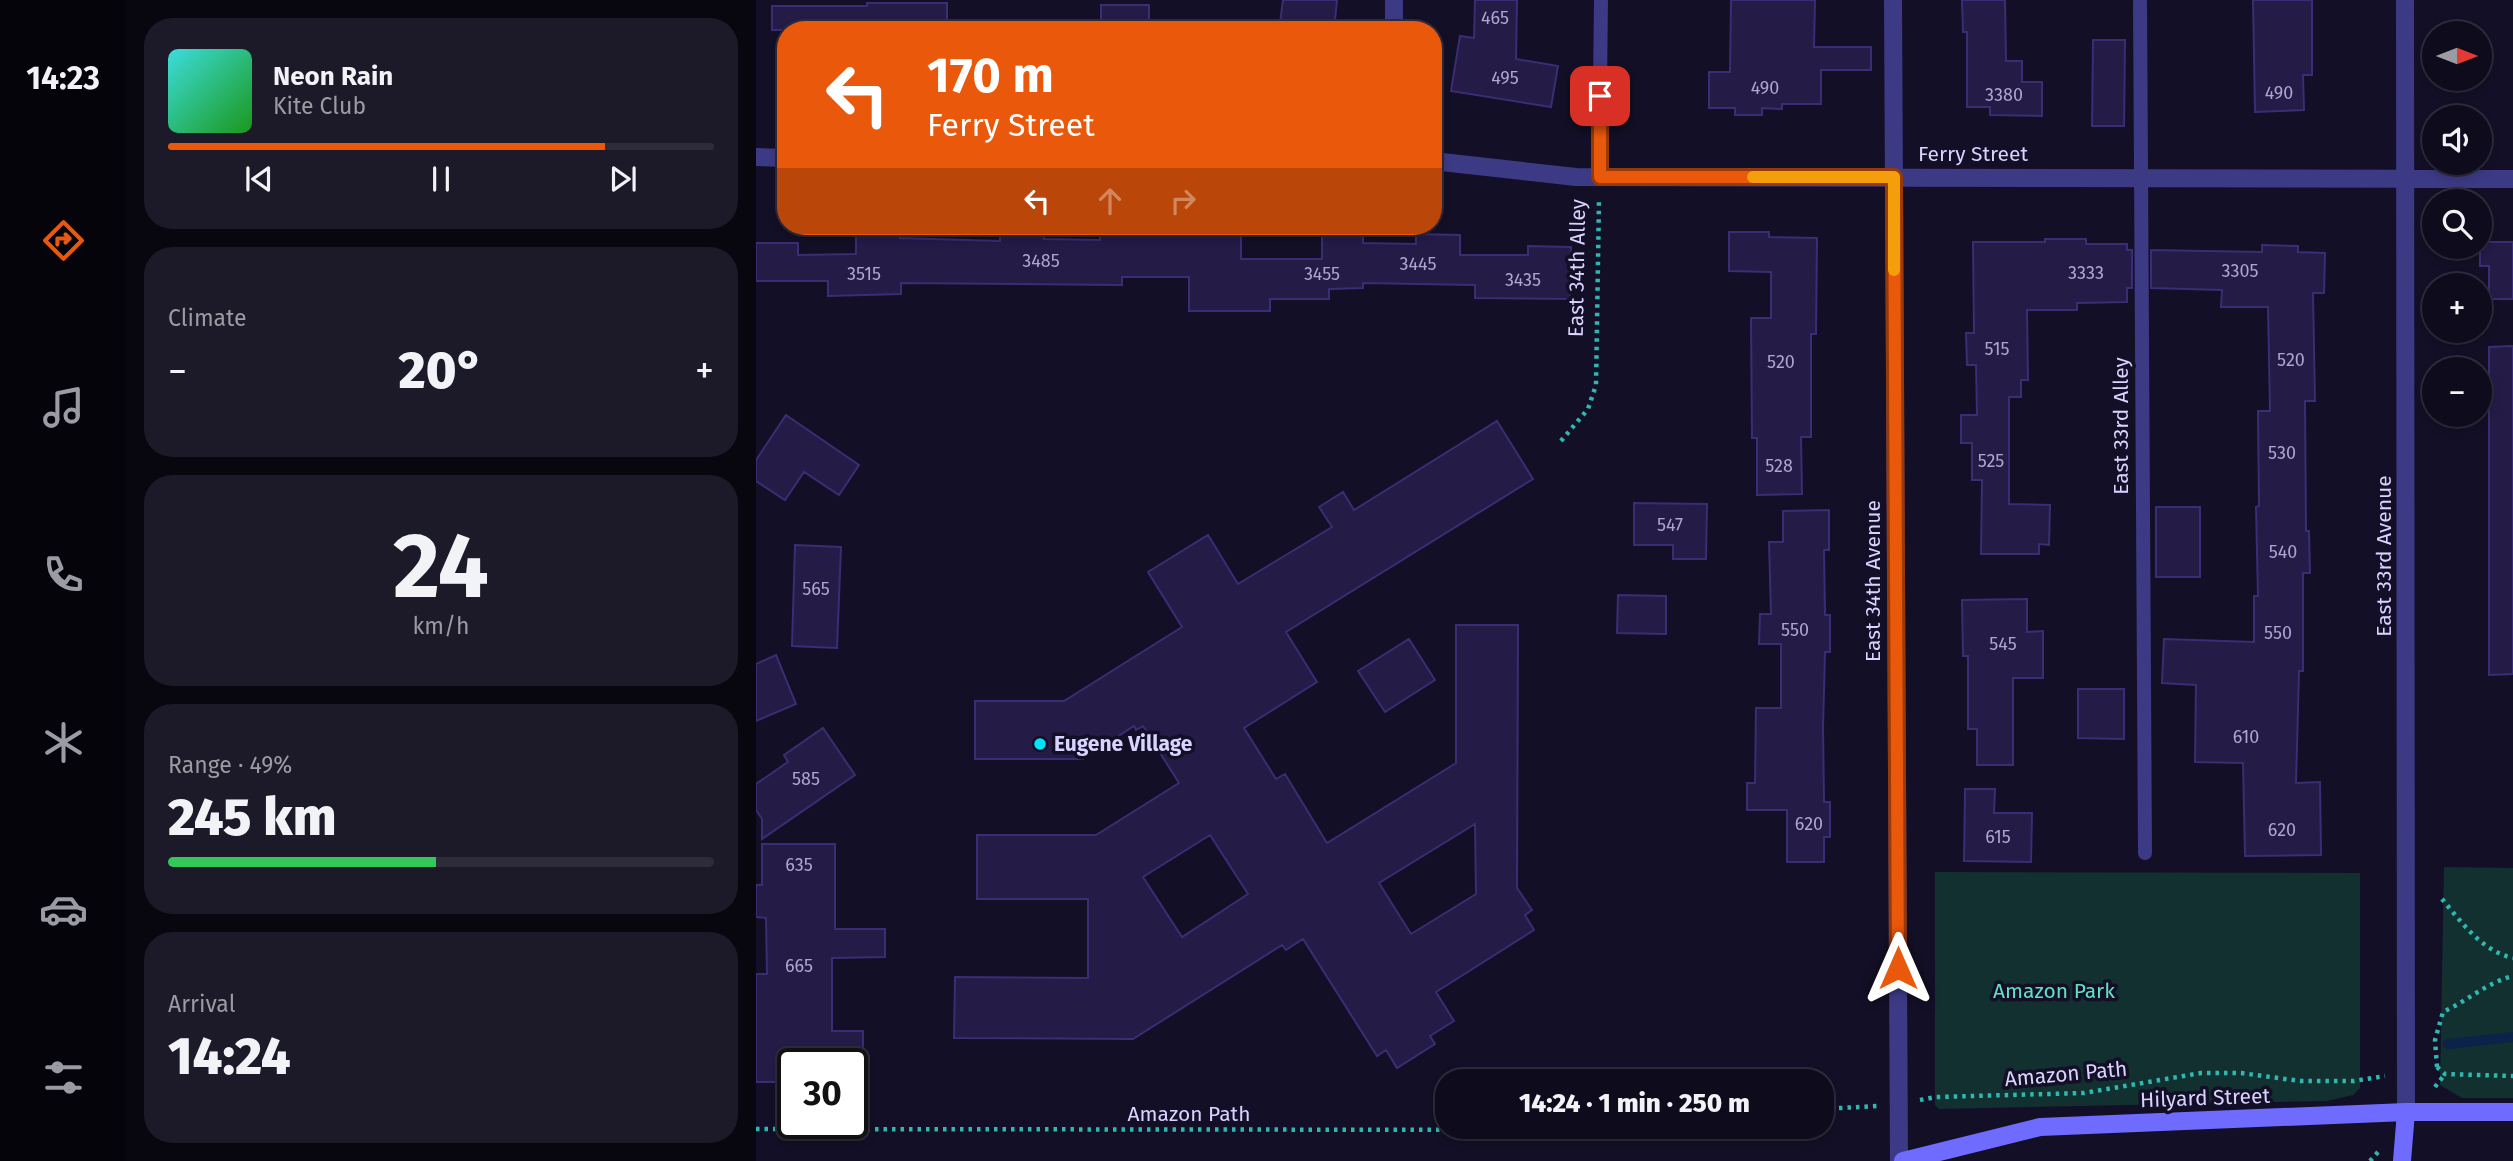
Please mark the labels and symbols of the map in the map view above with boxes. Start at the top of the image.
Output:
house number: 465 [1481,7,1509,29]
north arrow [2422,21,2492,91]
pin [1570,66,1630,126]
house number: 495 [1491,67,1519,89]
house number: 490 [1751,77,1779,99]
house number: 490 [2265,82,2293,104]
house number: 3380 [1985,84,2023,106]
street label: Ferry Street [1918,141,2028,167]
street label: East 34th Alley [1563,198,1591,337]
house number: 3485 [1022,250,1060,272]
house number: 3445 [1400,253,1436,275]
house number: 3305 [2221,260,2259,282]
house number: 3333 [2068,262,2104,284]
house number: 3515 [847,263,881,285]
house number: 3455 [1304,263,1340,285]
house number: 3435 [1505,269,1541,291]
house number: 515 [1985,338,2009,360]
house number: 520 [2277,349,2305,371]
house number: 520 [1767,351,1795,373]
street label: East 33rd Alley [2108,357,2134,495]
house number: 530 [2268,442,2296,464]
house number: 525 [1978,450,2004,472]
house number: 528 [1765,455,1793,477]
street label: East 33rd Avenue [2371,475,2397,637]
street label: East 34th Avenue [1860,500,1886,662]
house number: 547 [1657,514,1683,536]
house number: 540 [2269,541,2297,563]
house number: 565 [802,578,830,600]
house number: 550 [1781,619,1809,641]
house number: 550 [2264,622,2292,644]
house number: 545 [1989,633,2017,655]
house number: 610 [2233,726,2259,748]
place label: Eugene Village [1054,731,1193,757]
marker: Eugene Village [1032,736,1048,752]
house number: 585 [792,768,820,790]
house number: 620 [1795,813,1823,835]
house number: 620 [2268,819,2296,841]
house number: 615 [1985,826,2011,848]
house number: 635 [785,854,813,876]
position arrow [1861,931,1935,1005]
house number: 665 [785,955,813,977]
park label: Amazon Park [1993,978,2115,1004]
speed limit sign: 30 [777,1048,868,1139]
street label: Amazon Path [2004,1056,2128,1092]
street label: Hilyard Street [2140,1083,2271,1113]
street label: Amazon Path [1128,1101,1250,1127]

